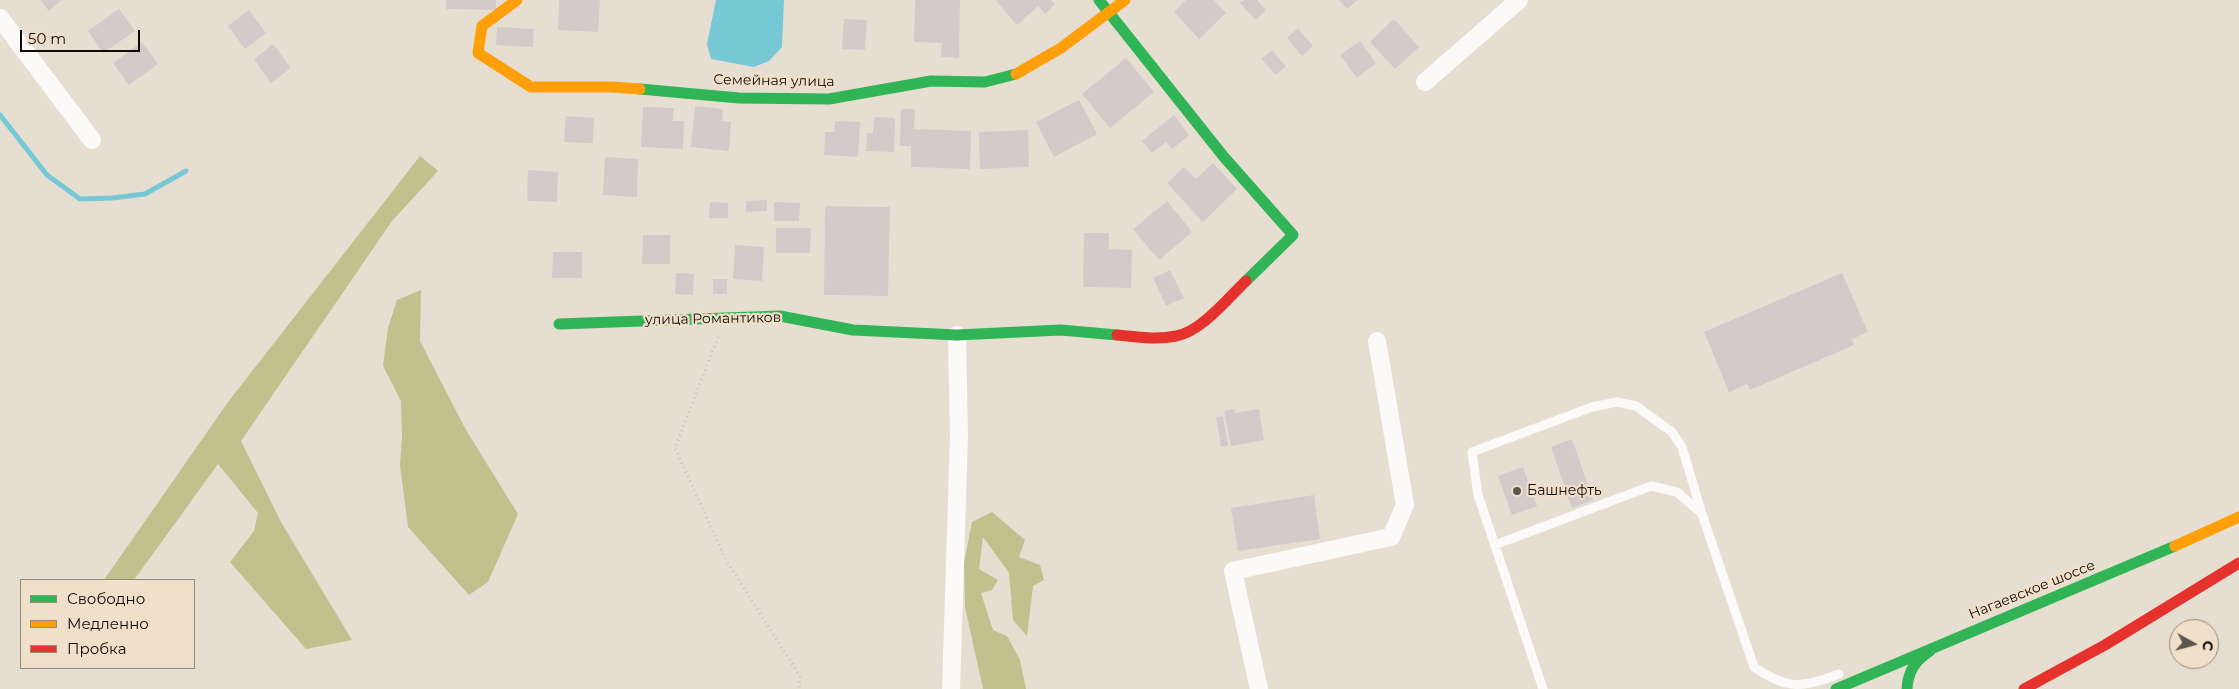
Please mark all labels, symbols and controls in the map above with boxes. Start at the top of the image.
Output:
scale bar [22,20,142,52]
text: 50 m [28,29,66,48]
street label: Семейная улица [713,72,835,90]
street label: улица Романтиков [645,309,781,329]
place label: Башнефть [1527,483,1602,499]
marker: Башнефть [1511,485,1523,497]
street label: Нагаевское шоссе [1966,557,2098,623]
legend [20,579,195,669]
text: Свободно [67,589,145,608]
text: Медленно [67,614,149,633]
north arrow [2169,619,2219,669]
text: Пробка [67,639,126,658]
text: С [2198,640,2217,652]

